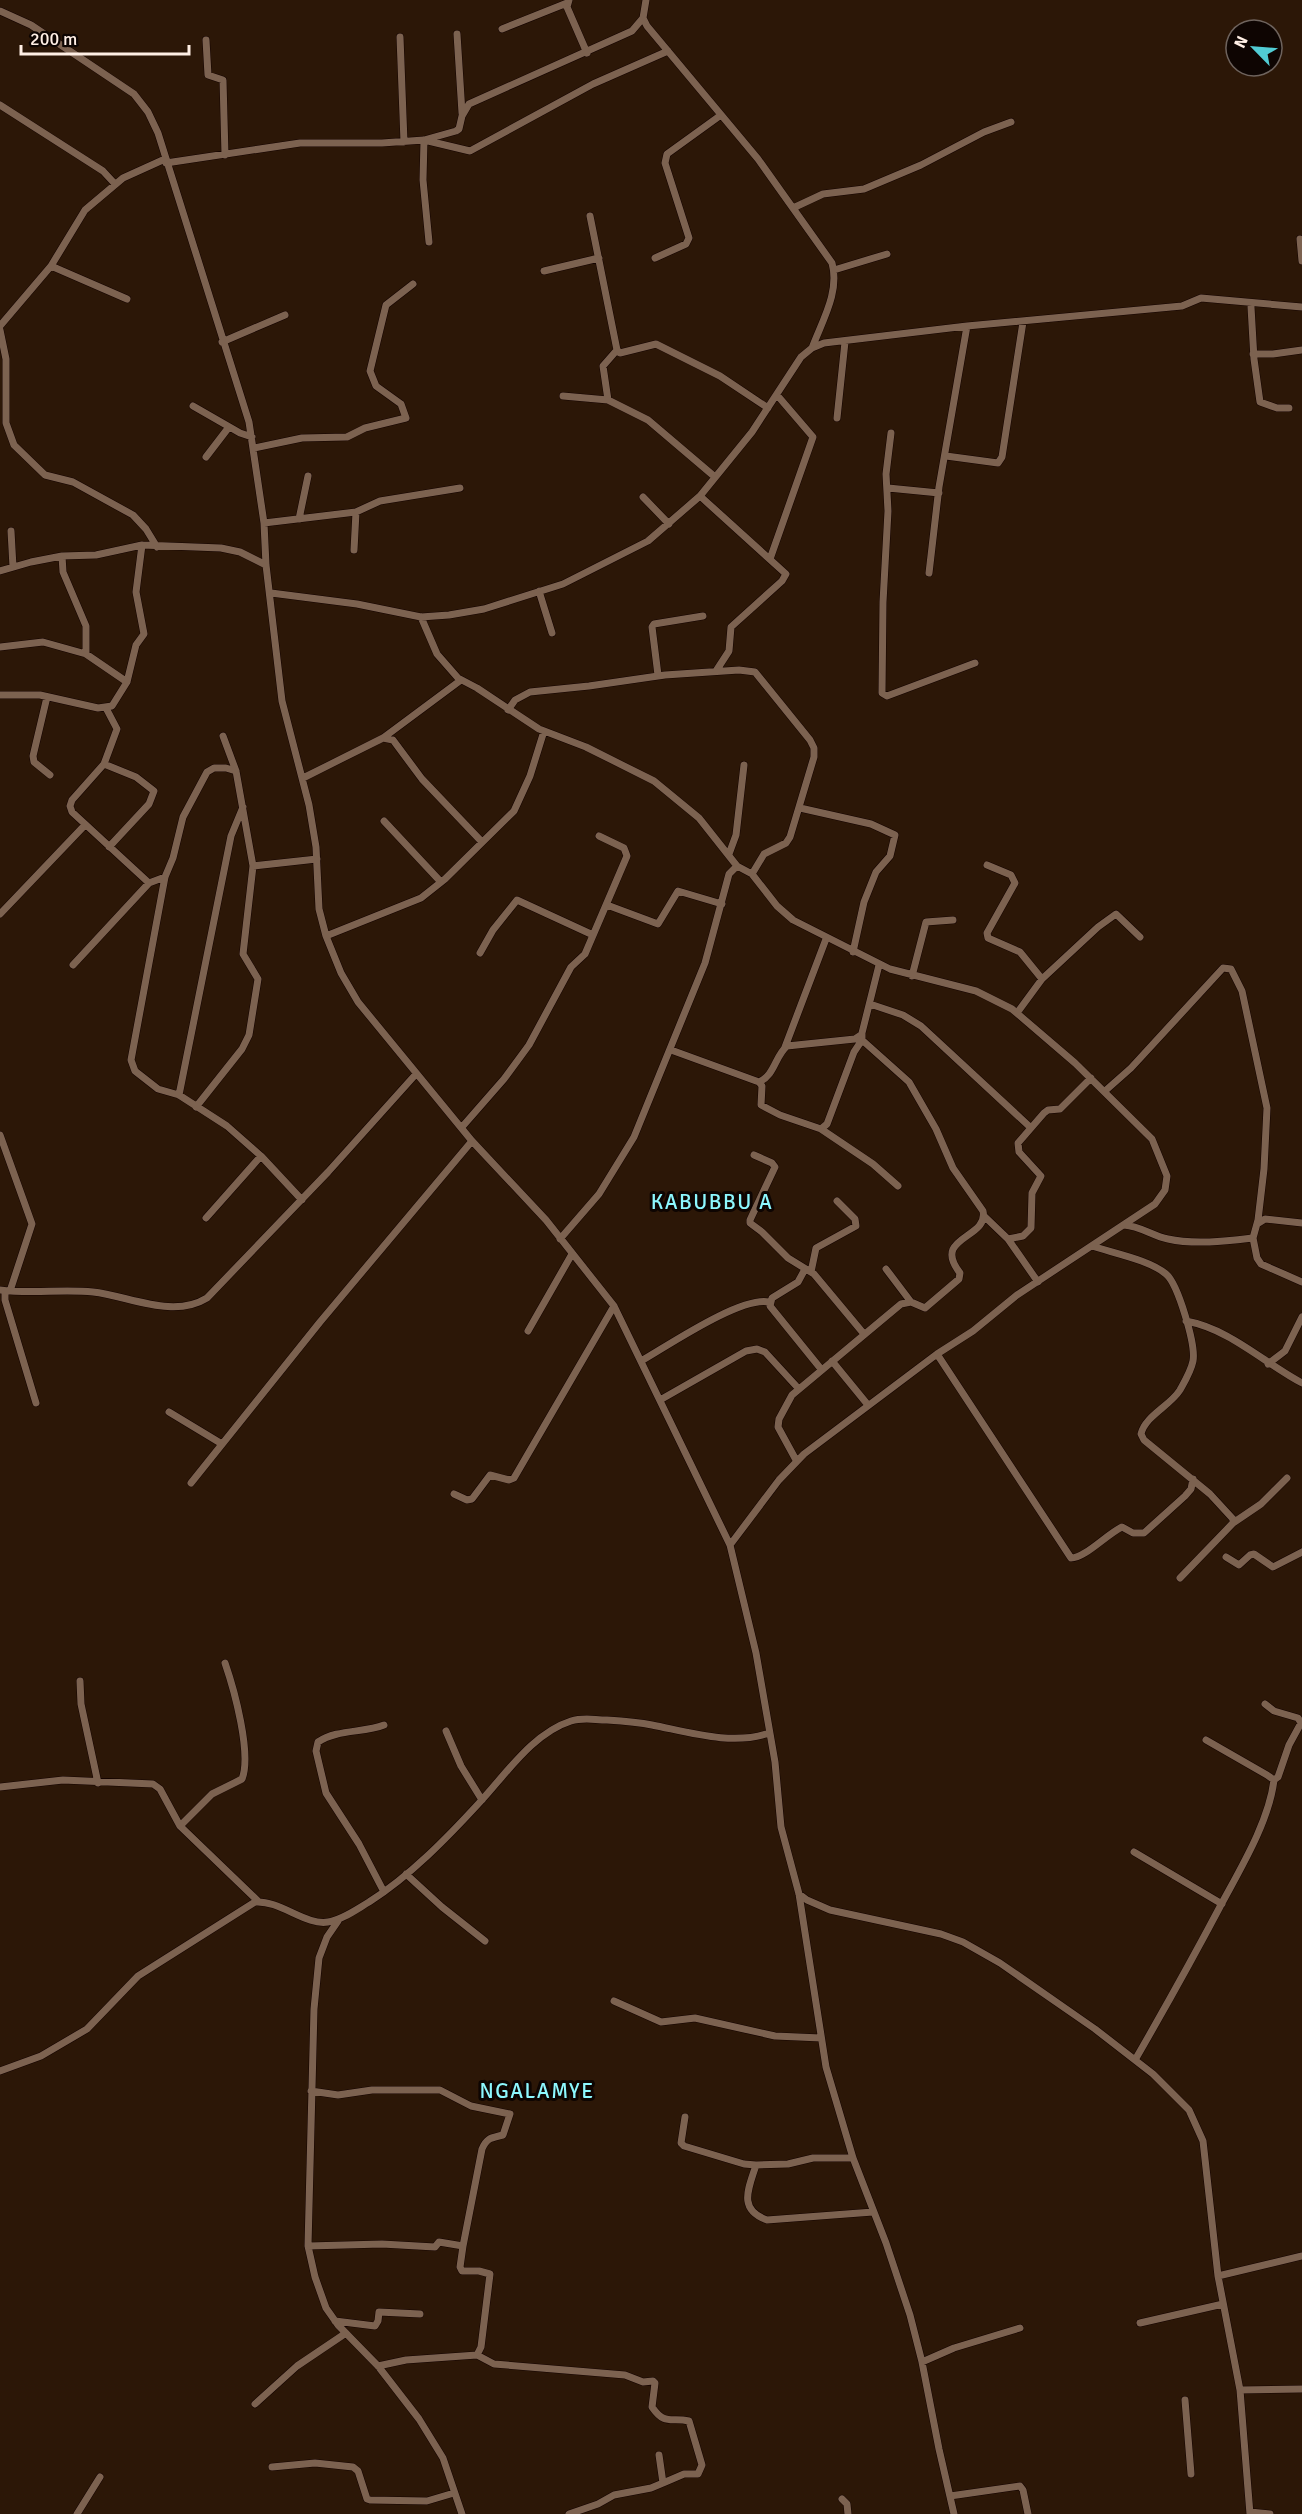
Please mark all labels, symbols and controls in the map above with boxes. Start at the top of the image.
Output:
scale bar [21,18,189,56]
north arrow [1224,18,1284,78]
text: 200 m [30,28,77,50]
text: N [1230,33,1253,51]
district label: KABUBBU A [651,1189,773,1215]
district label: NGALAMYE [479,2078,595,2104]

